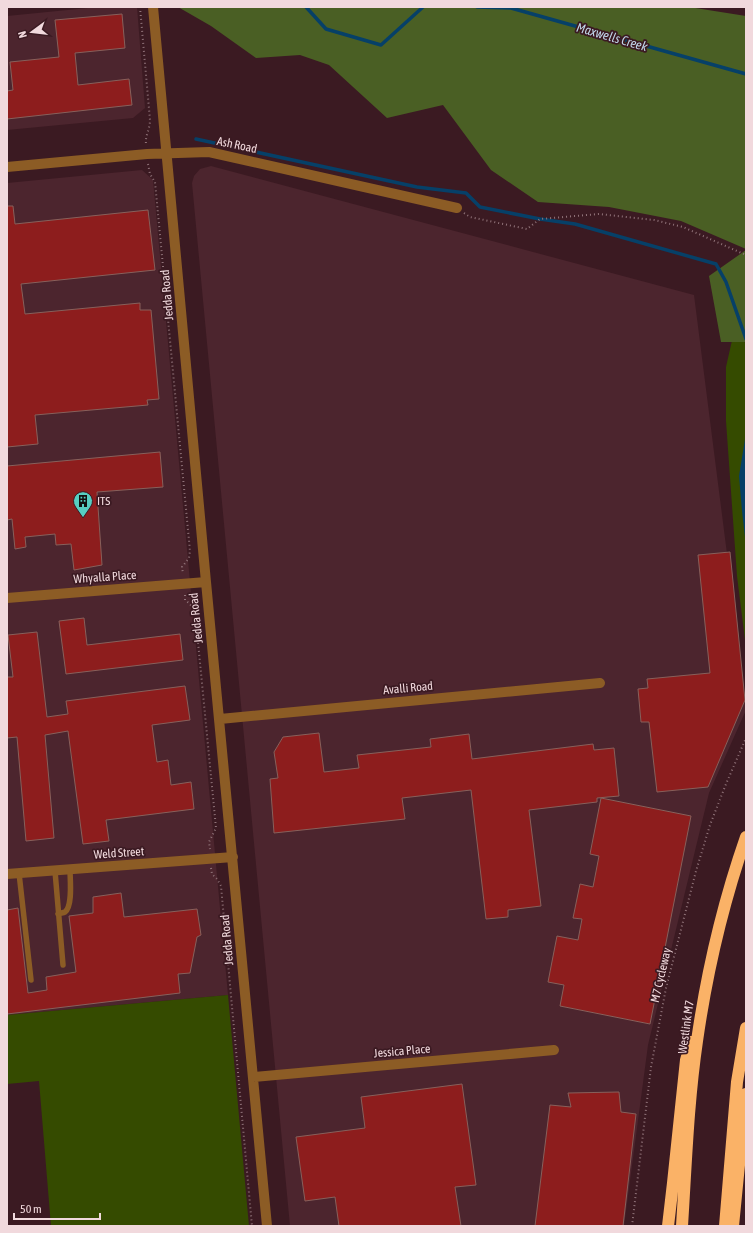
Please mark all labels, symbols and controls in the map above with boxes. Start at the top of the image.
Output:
north arrow [12,12,52,52]
water label: Maxwells Creek [575,20,650,54]
text: N [16,30,29,39]
street label: Ash Road [216,134,258,156]
street label: Jedda Road [158,269,176,321]
building icon: ITS [72,490,94,518]
place label: ITS [97,494,110,508]
street label: Whyalla Place [73,568,137,586]
street label: Jedda Road [186,592,206,644]
street label: Avalli Road [383,679,433,697]
street label: Weld Street [93,844,145,862]
street label: Jedda Road [218,914,236,966]
street label: M7 Cycleway [648,946,674,1004]
street label: Westlink M7 [675,999,697,1055]
street label: Jessica Place [373,1042,431,1060]
scale bar [14,1195,100,1221]
text: 50 m [20,1202,42,1216]

